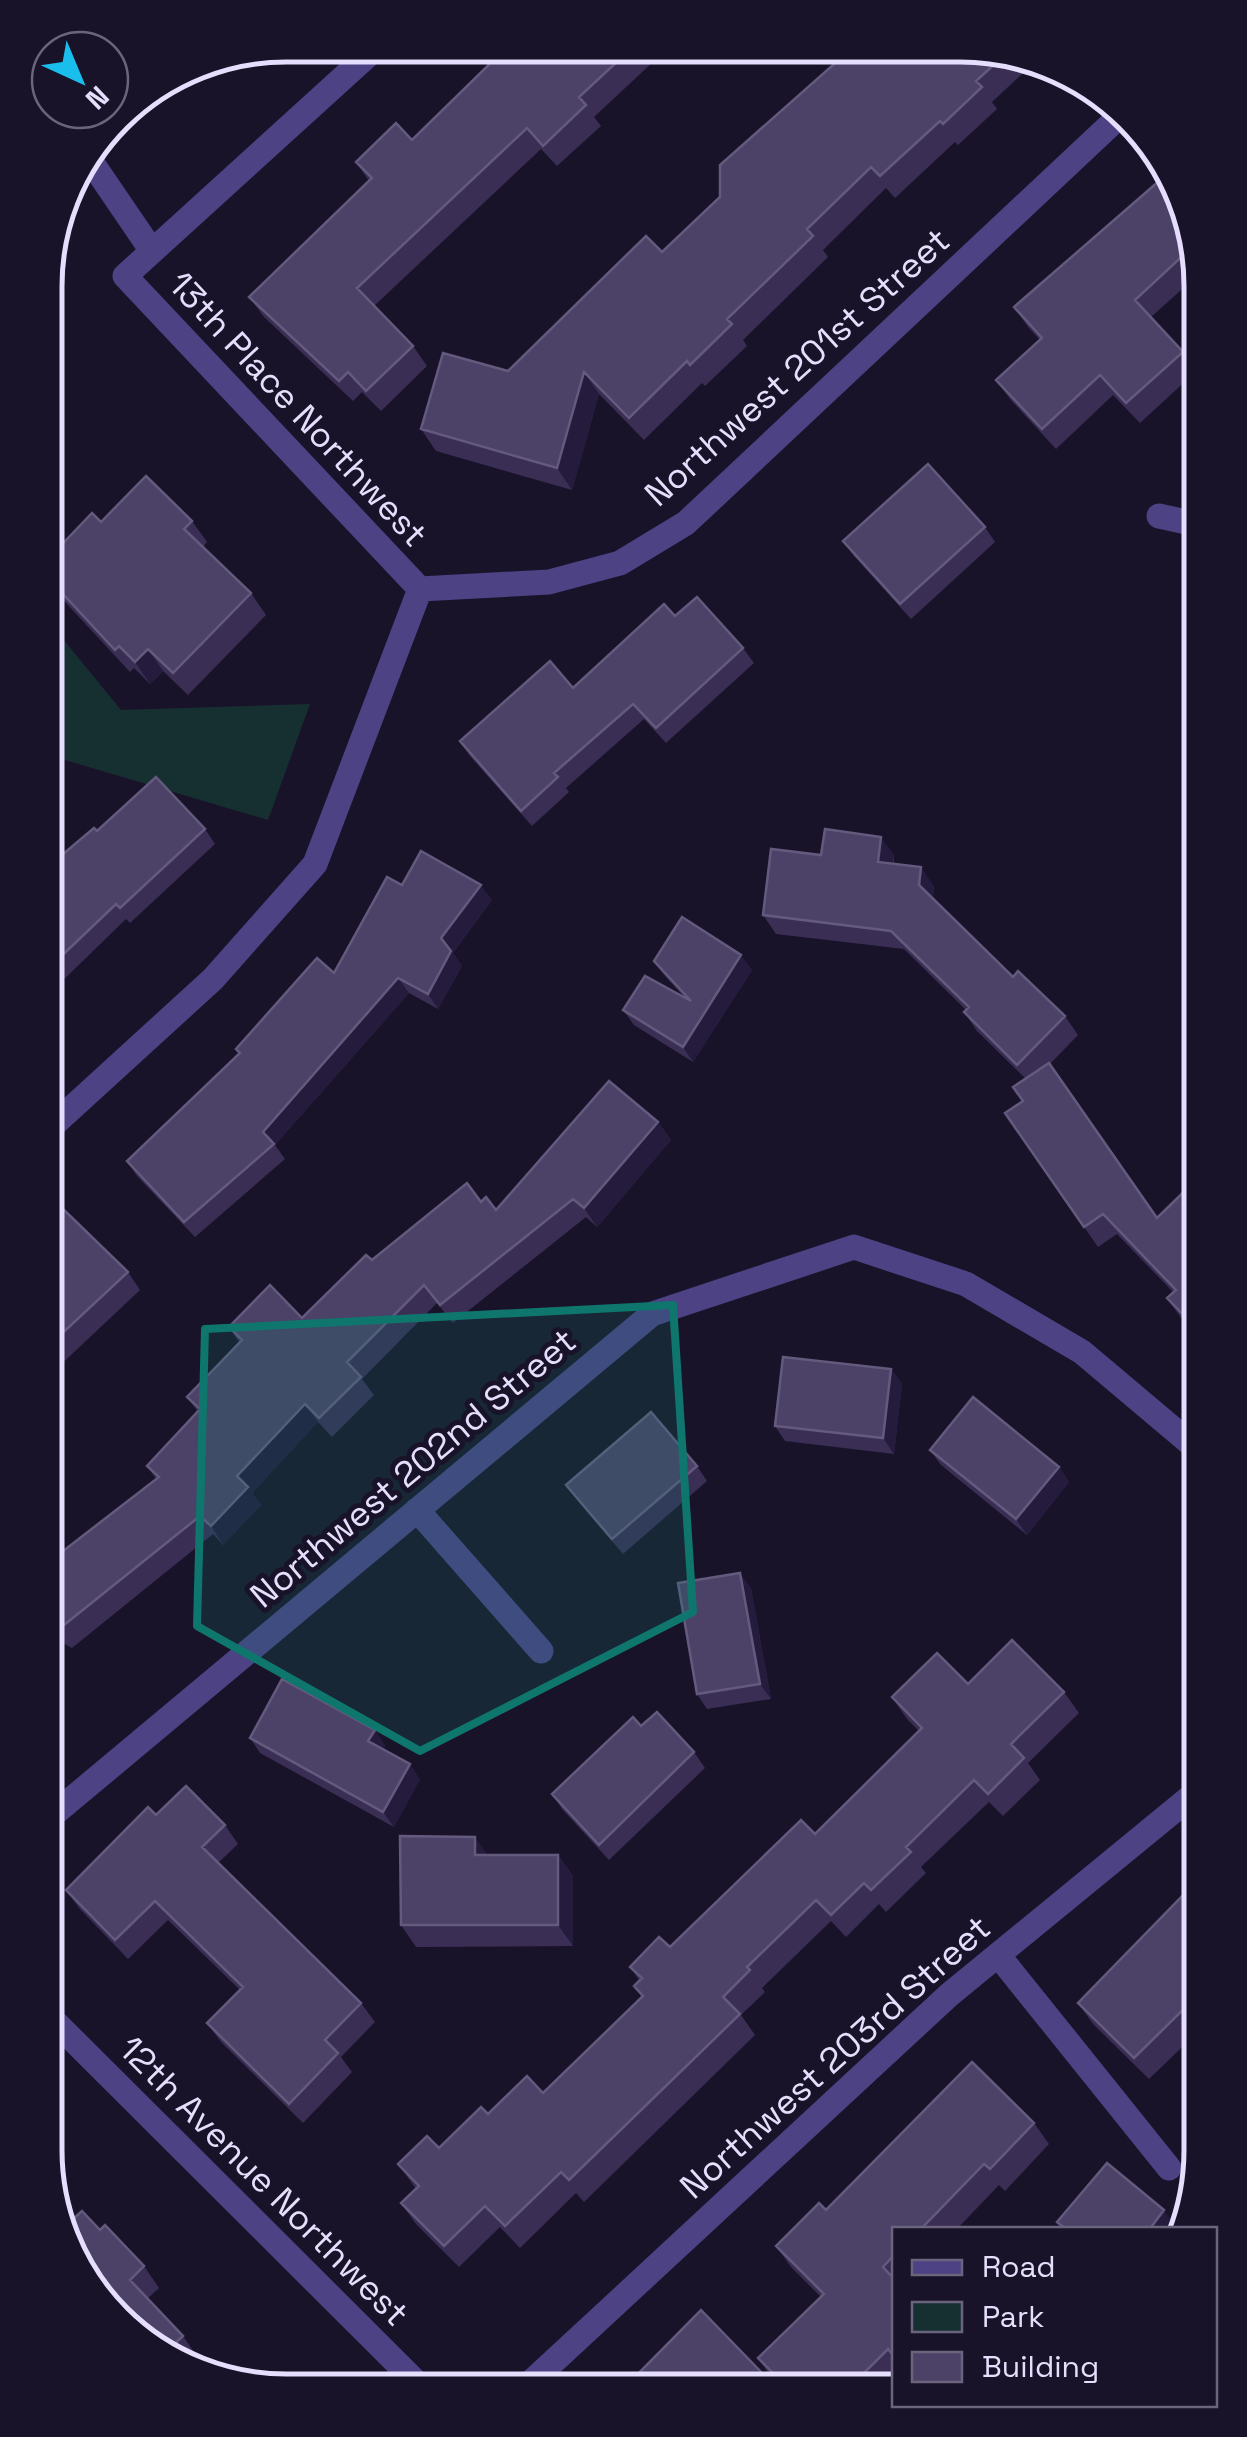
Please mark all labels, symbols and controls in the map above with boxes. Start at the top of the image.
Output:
north arrow [30,30,130,130]
text: N [78,79,117,117]
street label: Northwest 201st Street [635,218,959,516]
street label: 13th Place Northwest [159,262,437,556]
street label: Northwest 202nd Street [241,1319,585,1617]
street label: Northwest 203rd Street [671,1906,999,2208]
street label: 12th Avenue Northwest [110,2027,418,2335]
legend [892,2227,1217,2407]
text: Road [982,2247,1056,2286]
text: Park [982,2297,1044,2336]
text: Building [982,2347,1099,2386]

